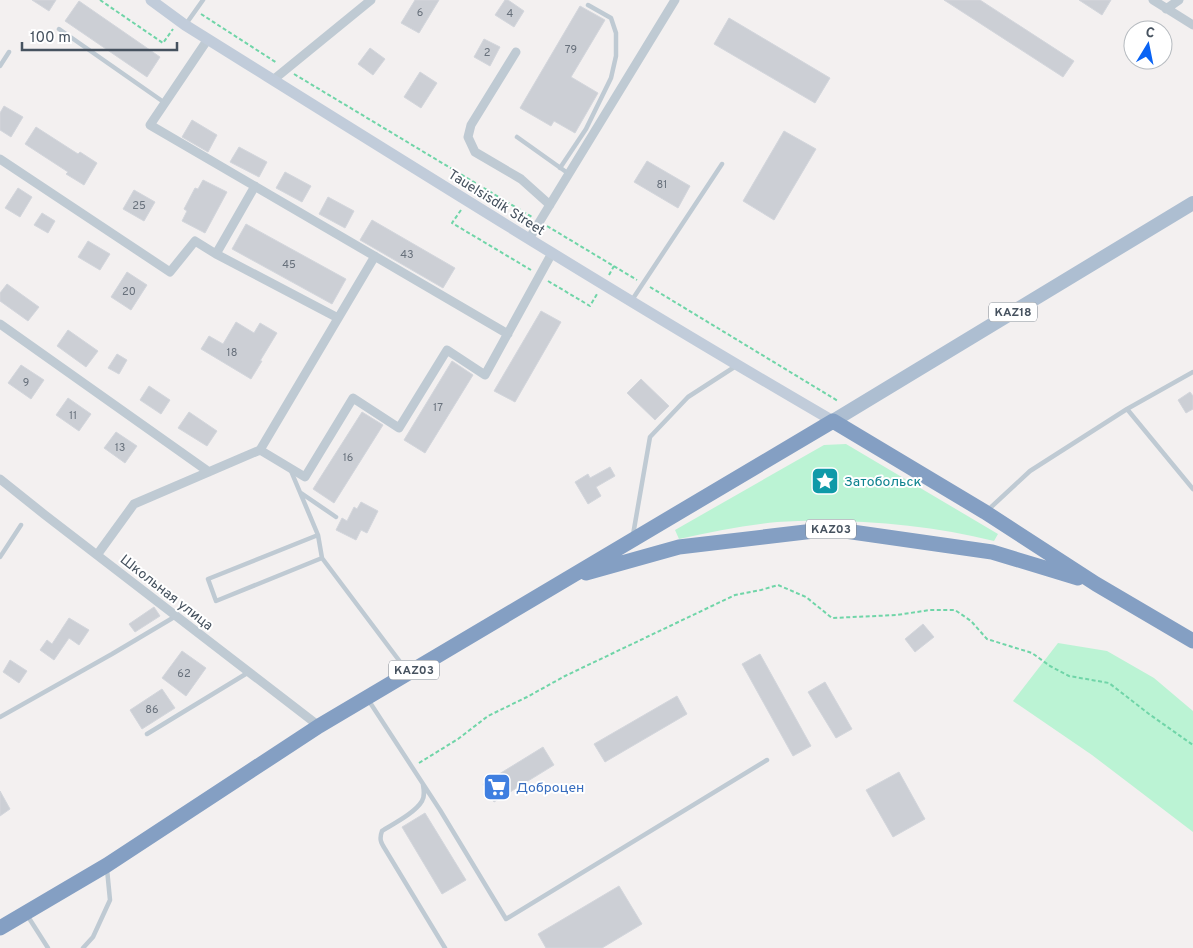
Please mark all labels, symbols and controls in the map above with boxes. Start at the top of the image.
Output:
house number: 6 [417,6,423,20]
house number: 4 [507,7,514,21]
scale bar [22,20,178,52]
north arrow [1123,20,1173,70]
text: С [1144,25,1156,43]
text: 100 m [30,29,71,48]
house number: 79 [565,43,577,57]
house number: 2 [484,46,490,60]
street label: Tauelsisdik Street [445,167,548,240]
house number: 81 [657,178,667,192]
house number: 25 [132,199,146,213]
house number: 43 [400,248,414,262]
house number: 45 [282,258,296,272]
house number: 20 [122,285,136,299]
road number: KAZ18 [989,302,1037,322]
house number: 18 [227,346,237,360]
house number: 9 [23,376,29,390]
house number: 17 [433,401,443,415]
house number: 11 [69,409,77,423]
house number: 13 [115,441,125,455]
house number: 16 [343,451,353,465]
place icon: Затобольск [810,466,840,496]
place label: Затобольск [844,474,921,491]
road number: KАZ03 [806,520,856,538]
street label: Школьная улица [116,552,216,635]
road number: KАZ03 [389,660,439,680]
house number: 62 [177,667,191,681]
house number: 86 [145,703,159,717]
supermarket icon: Доброцен [482,772,512,802]
place label: Доброцен [516,780,584,797]

